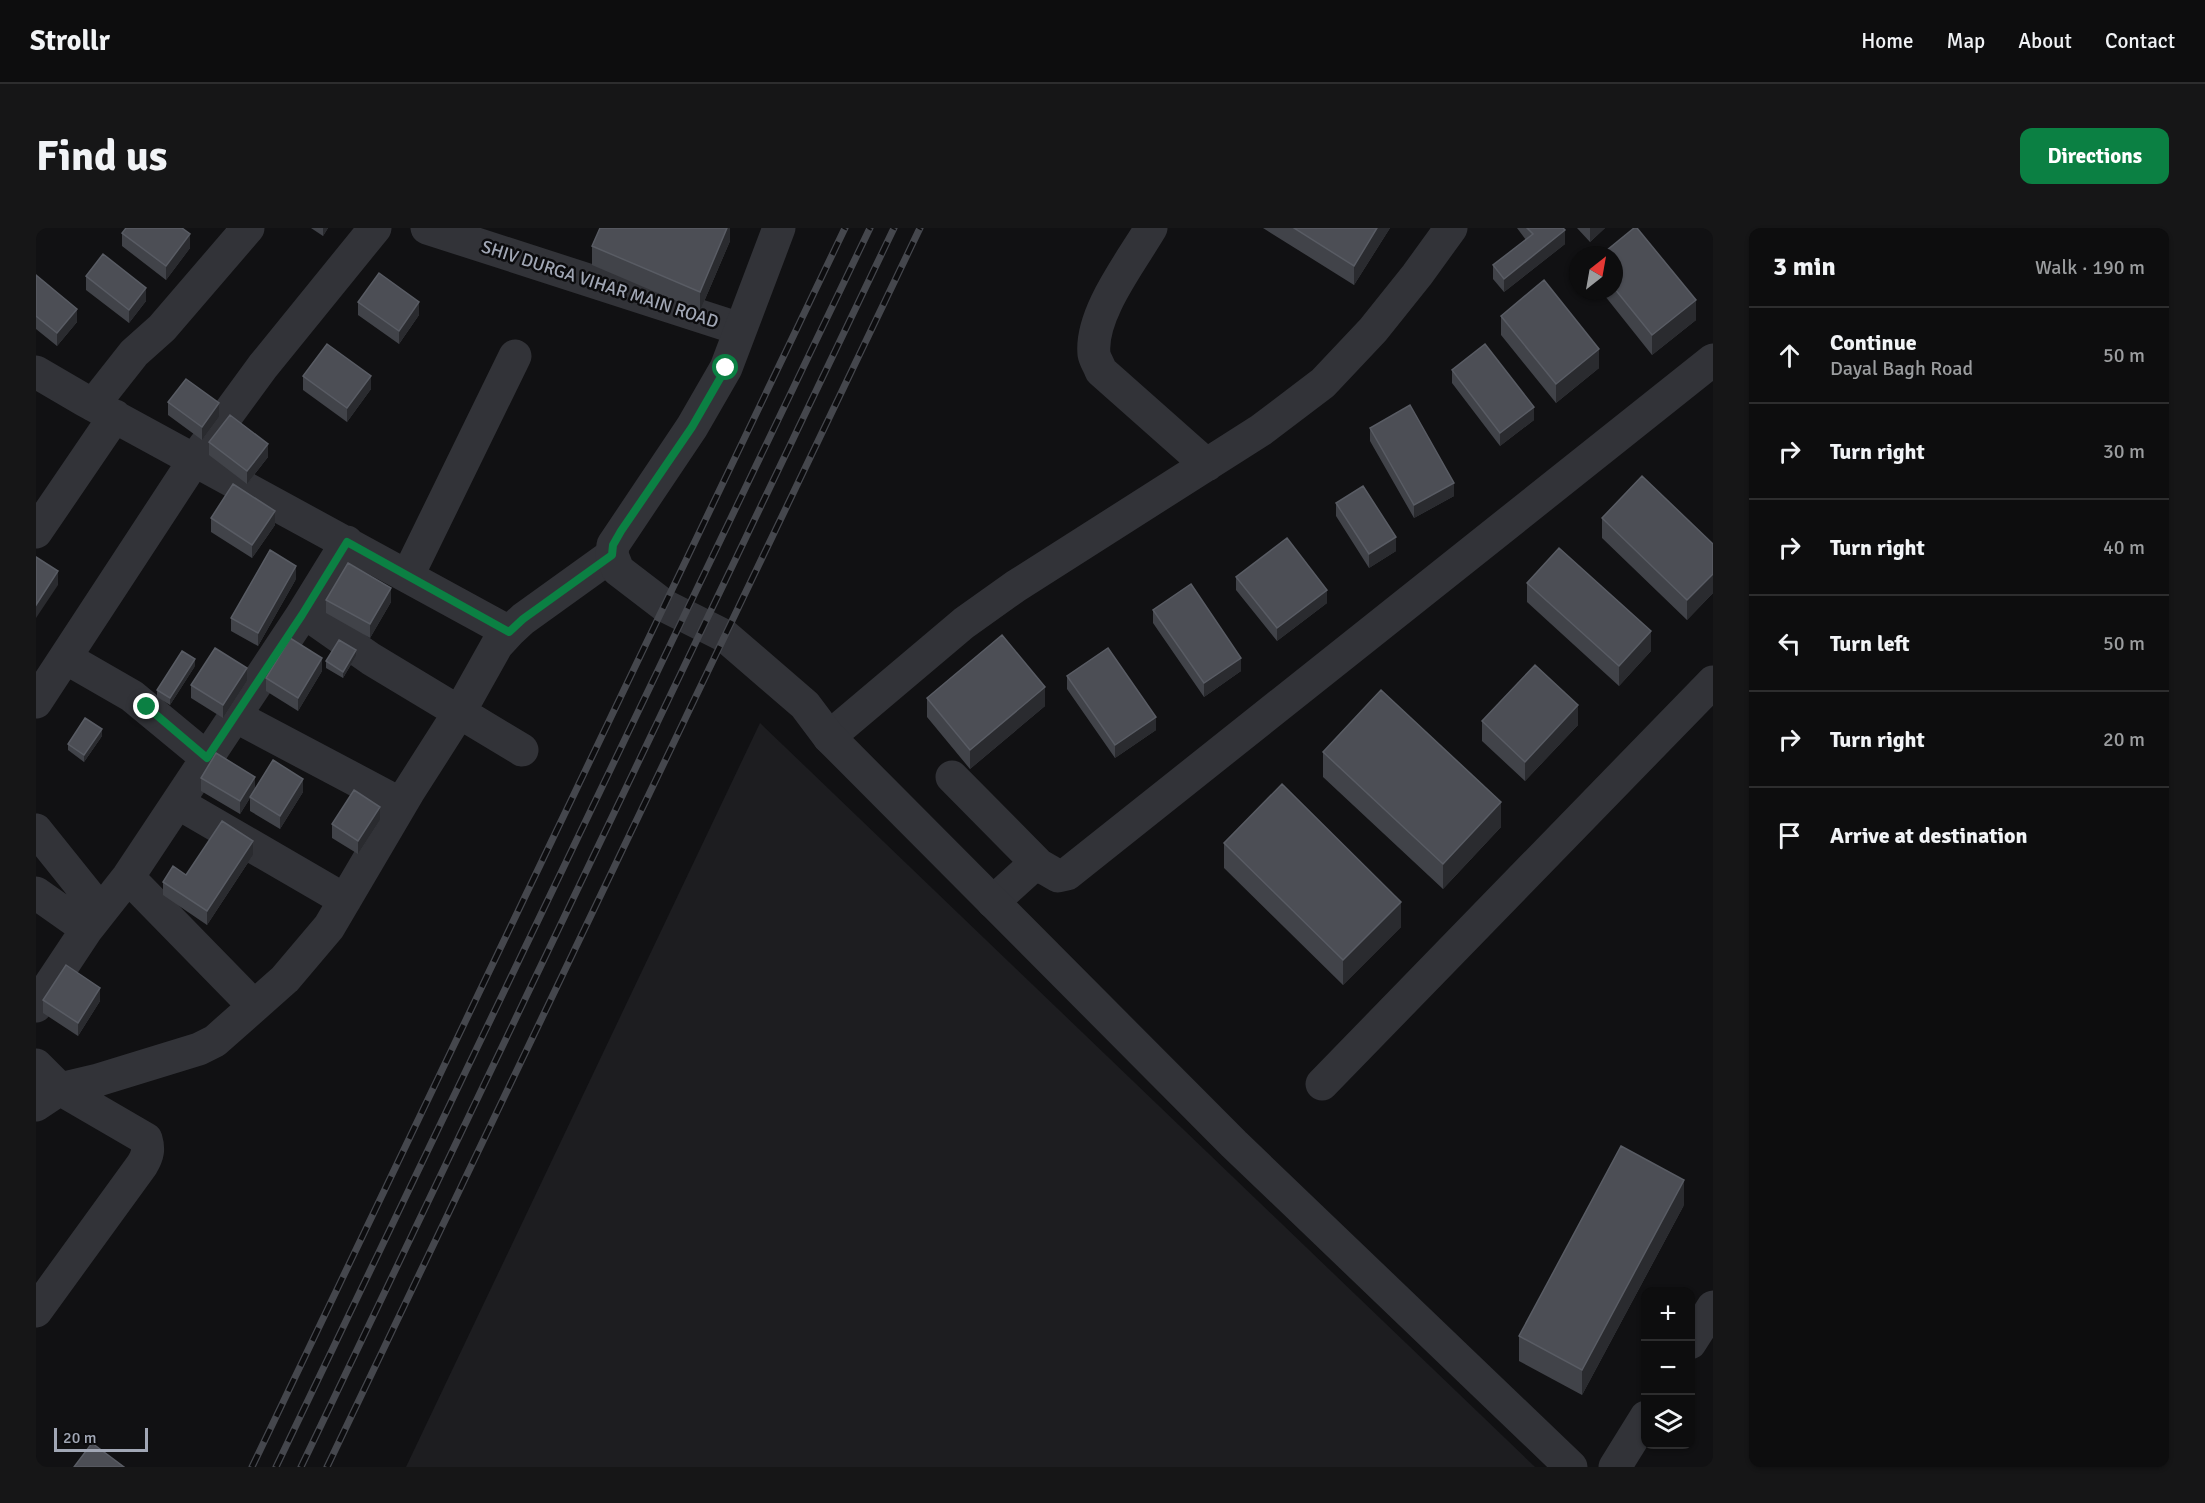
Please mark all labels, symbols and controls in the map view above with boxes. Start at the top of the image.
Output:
text: Strollr [30,24,110,58]
text: Home [1861,28,1914,54]
text: Map [1947,28,1985,54]
text: About [2018,28,2072,54]
text: Contact [2105,28,2175,54]
button: Directions [2020,128,2169,184]
text: Find us [36,131,167,182]
street label: SHIV DURGA VIHAR MAIN ROAD [479,235,721,333]
north arrow [1569,246,1623,300]
text: 3 min [1773,251,1836,283]
text: Walk · 190 m [2035,255,2145,280]
text: Continue [1830,329,1917,356]
icon: ahead [1773,339,1806,372]
text: 50 m [2103,343,2145,368]
route start [712,354,738,380]
text: Dayal Bagh Road [1830,356,1973,381]
icon: right [1773,435,1806,468]
text: Turn right [1830,438,1925,465]
text: 30 m [2103,439,2145,464]
icon: right [1773,531,1806,564]
text: Turn right [1830,534,1925,561]
text: 40 m [2103,535,2145,560]
icon: left [1773,627,1806,660]
text: Turn left [1830,630,1910,657]
text: 50 m [2103,631,2145,656]
route end [133,693,159,719]
icon: right [1773,723,1806,756]
text: Turn right [1830,726,1925,753]
text: 20 m [2103,727,2145,752]
icon: arrive [1773,819,1806,852]
text: Arrive at destination [1830,822,2027,849]
map controls [1641,1287,1695,1449]
button: + [1641,1287,1695,1341]
button: − [1641,1341,1695,1395]
button: layers [1641,1395,1695,1449]
scale bar [54,1425,148,1452]
text: 20 m [63,1428,97,1448]

